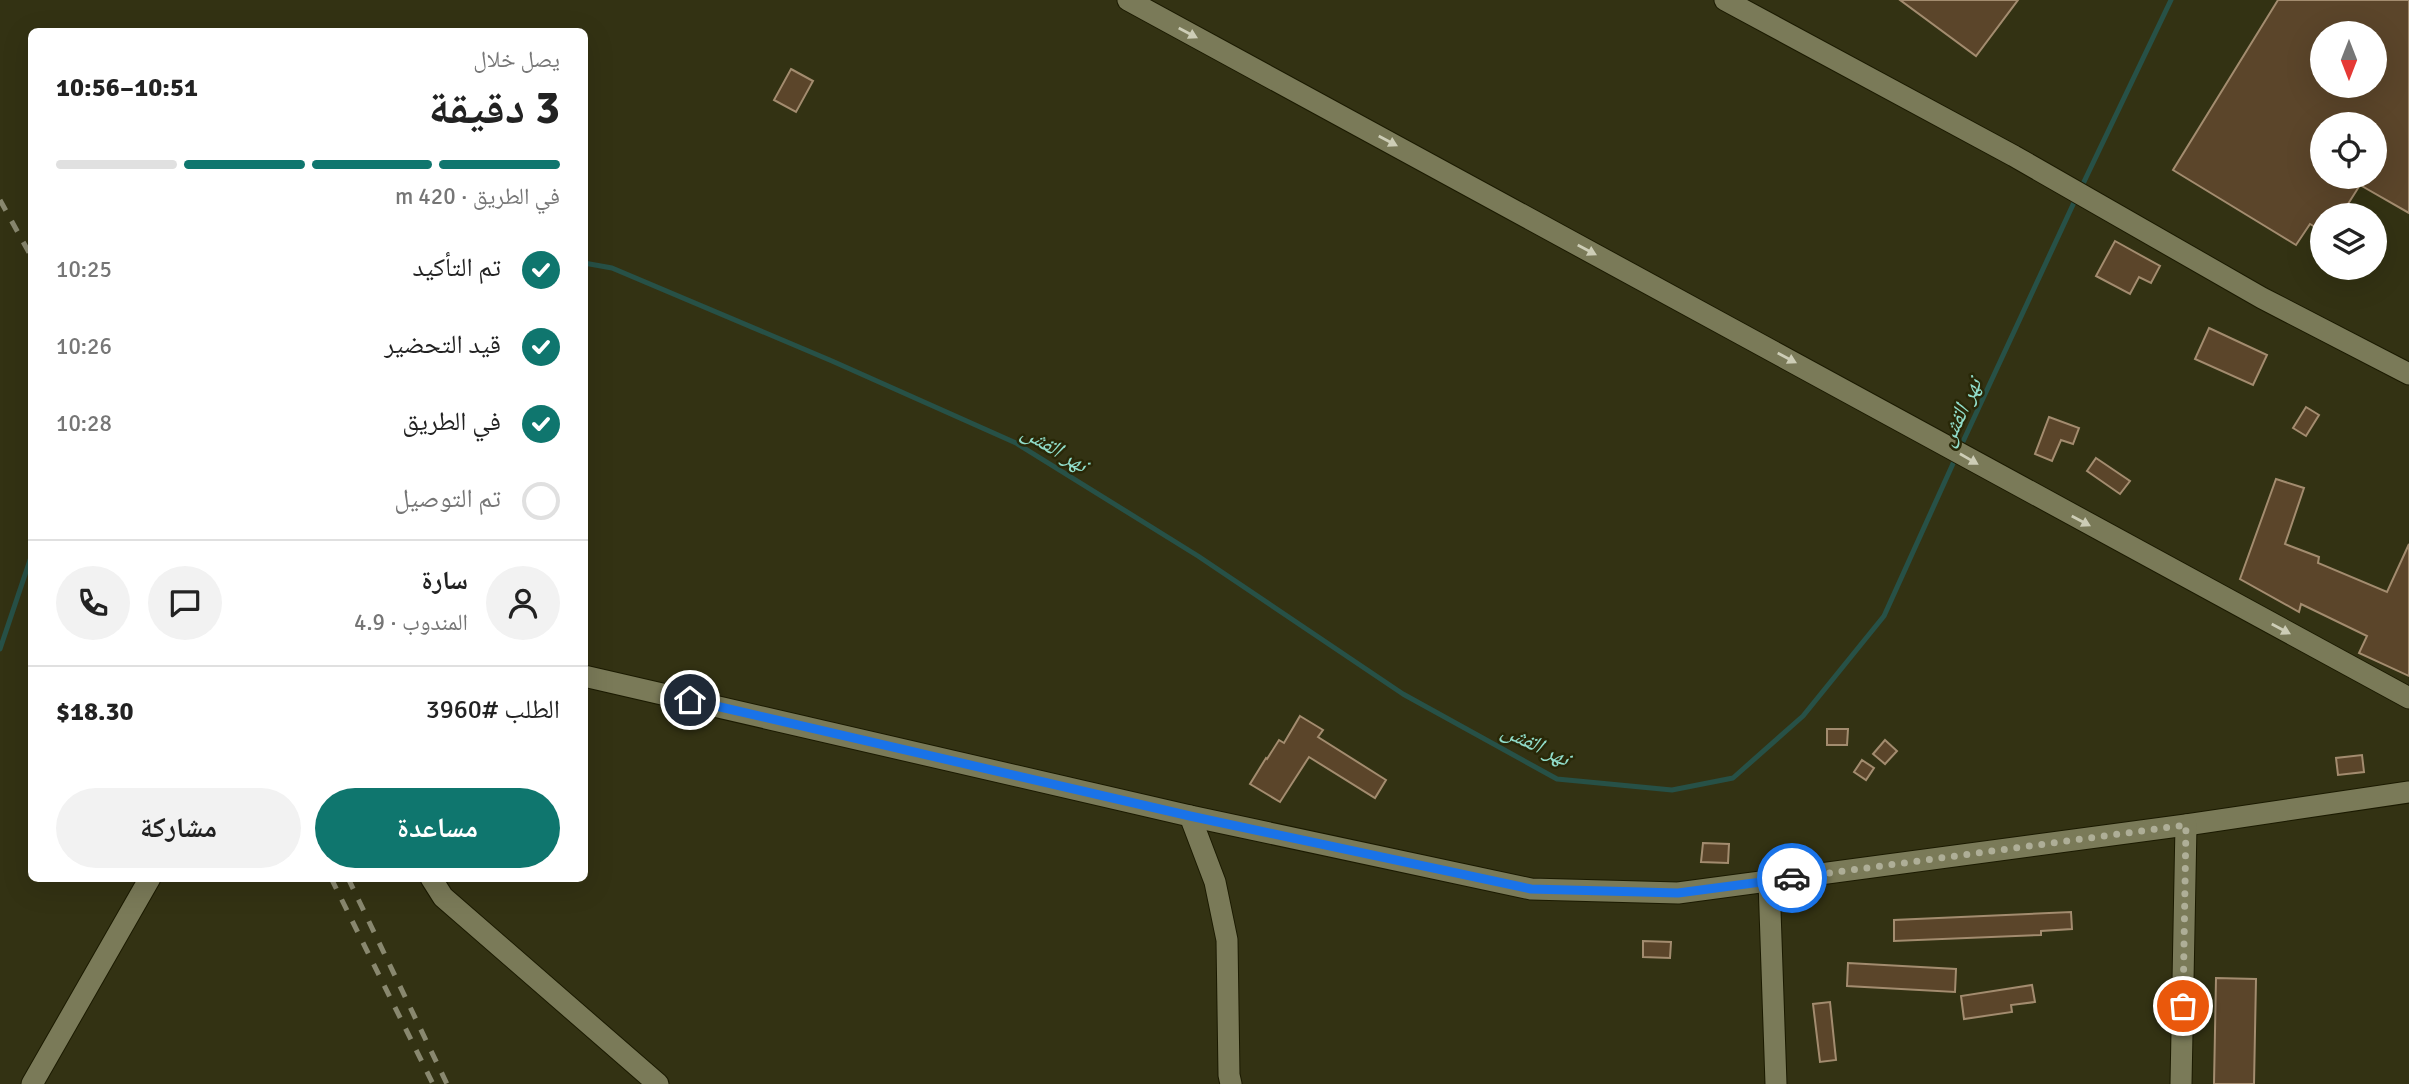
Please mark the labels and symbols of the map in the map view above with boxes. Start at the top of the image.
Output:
north arrow [2310,21,2387,98]
one-way arrow [1178,26,1198,38]
one-way arrow [1378,135,1397,147]
one-way arrow [1578,243,1598,255]
one-way arrow [1778,352,1797,364]
water label: نهر القش [1932,370,1990,451]
water label: نهر القش [1017,417,1096,481]
one-way arrow [1960,453,1979,465]
one-way arrow [2071,515,2091,527]
one-way arrow [2271,623,2291,635]
pin [660,670,720,730]
water label: نهر القش [1497,715,1578,774]
courier [1757,843,1827,913]
pin [2153,976,2213,1036]

